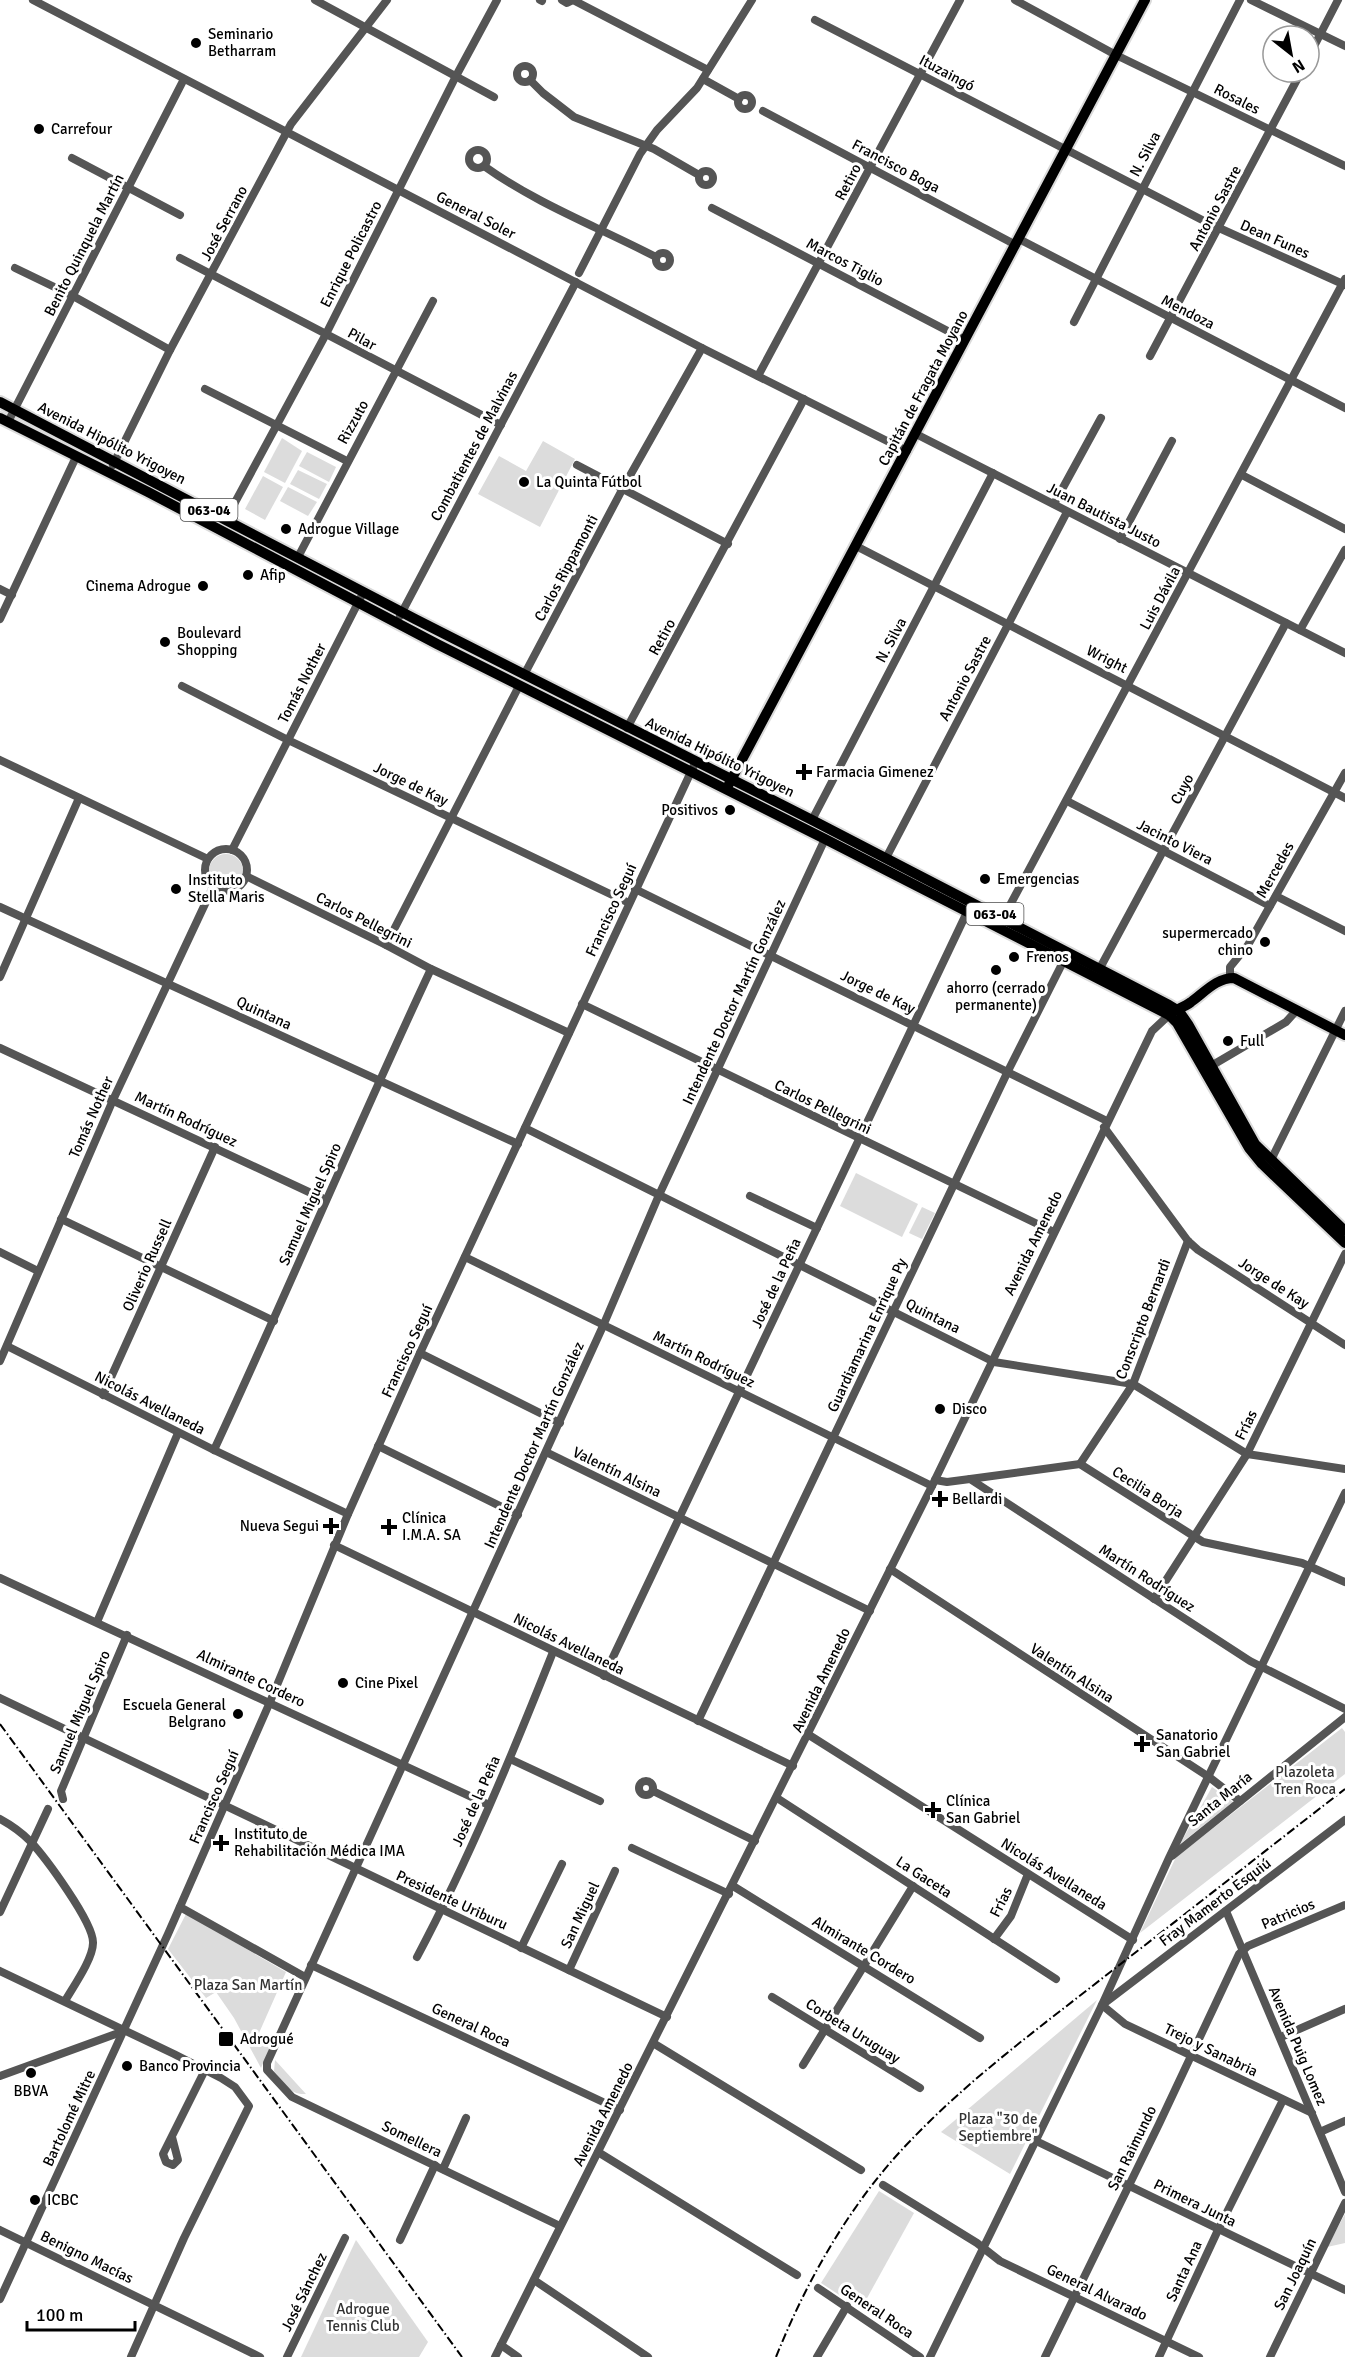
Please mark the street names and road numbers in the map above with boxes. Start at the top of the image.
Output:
street label: Ituzaingó [916,51,978,95]
street label: Rosales [1211,80,1263,118]
street label: N. Silva [1126,128,1164,180]
street label: Francisco Boga [849,135,943,197]
street label: Retiro [831,160,865,203]
street label: Antonio Sastre [1185,162,1245,254]
street label: Benito Quinquela Martín [40,171,128,319]
street label: José Serrano [197,182,251,264]
street label: General Soler [433,187,519,243]
street label: Enrique Policastro [316,198,386,310]
street label: Dean Funes [1237,216,1313,262]
street label: Marcos Tiglio [803,234,887,290]
street label: Mendoza [1158,291,1218,333]
street label: Capitán de Fragata Moyano [874,307,972,469]
street label: Pilar [344,324,380,354]
street label: Combatientes de Malvinas [427,367,521,524]
street label: Rizzuto [334,397,373,447]
street label: Avenida Hipólito Yrigoyen [35,398,189,488]
street label: Juan Bautista Justo [1044,479,1164,552]
road number: 063-04 [180,499,238,521]
street label: Carlos Rippamonti [530,512,602,624]
street label: Luis Dávila [1136,563,1184,633]
street label: N. Silva [872,614,910,666]
street label: Retiro [645,616,679,658]
street label: Antonio Sastre [935,632,995,724]
street label: Tomás Nother [274,639,330,726]
street label: Wright [1083,641,1131,677]
street label: Avenida Hipólito Yrigoyen [643,713,797,801]
street label: Jorge de Kay [371,758,451,810]
street label: Cuyo [1167,771,1198,807]
street label: Jacinto Viera [1134,815,1216,869]
street label: Mercedes [1252,838,1298,901]
street label: Francisco Seguí [582,861,640,959]
street label: Carlos Pellegrini [313,888,415,952]
street label: Intendente Doctor Martín González [678,896,790,1107]
road number: 063-04 [966,903,1024,925]
street label: Jorge de Kay [838,966,918,1018]
street label: Quintana [234,992,294,1034]
street label: Tomás Nother [65,1073,117,1161]
street label: Carlos Pellegrini [772,1076,874,1138]
street label: Martín Rodríguez [132,1087,240,1151]
street label: Samuel Miguel Spiro [275,1140,345,1268]
street label: Avenida Amenedo [1000,1188,1066,1298]
street label: Oliverio Russell [119,1216,175,1314]
street label: José de la Peña [747,1235,805,1331]
street label: Jorge de Kay [1235,1253,1313,1313]
street label: Guardiamarina Enrique Py [823,1255,911,1415]
street label: Conscripto Bernardi [1112,1256,1174,1382]
street label: Quintana [903,1295,963,1337]
street label: Francisco Seguí [378,1302,436,1400]
street label: Martín Rodríguez [650,1327,758,1392]
street label: Intendente Doctor Martín González [480,1339,588,1551]
street label: Nicolás Avellaneda [92,1367,208,1439]
street label: Frías [1231,1407,1261,1443]
street label: Valentín Alsina [570,1443,664,1501]
street label: Cecilia Borja [1109,1462,1187,1522]
street label: Martín Rodríguez [1095,1540,1199,1616]
street label: Nicolás Avellaneda [510,1609,628,1679]
street label: Avenida Amenedo [788,1625,854,1735]
street label: Valentín Alsina [1027,1639,1117,1707]
street label: Almirante Cordero [194,1645,308,1711]
street label: Samuel Miguel Spiro [46,1647,114,1776]
street label: Francisco Seguí [185,1747,243,1847]
street label: José de la Peña [448,1753,504,1849]
street label: Santa María [1184,1768,1256,1830]
street label: Nicolás Avellaneda [998,1834,1110,1914]
street label: La Gaceta [893,1852,955,1902]
street label: Fray Mamerto Esquiú [1156,1854,1274,1950]
street label: Presidente Uriburu [393,1866,511,1934]
street label: San Miguel [557,1879,603,1951]
street label: Frías [986,1883,1016,1920]
street label: Patricios [1259,1895,1318,1933]
street label: Almirante Cordero [809,1912,919,1988]
street label: Avenida Puig Lomez [1265,1984,1331,2108]
street label: Corbeta Uruguay [802,1995,904,2067]
street label: General Roca [429,1999,513,2051]
street label: Trejo y Sanabria [1161,2020,1261,2080]
street label: Avenida Amenedo [569,2059,637,2169]
street label: Bartolomé Mitre [39,2067,99,2169]
street label: San Raimundo [1104,2102,1160,2193]
street label: Somellera [379,2117,445,2161]
street label: Primera Junta [1151,2175,1239,2231]
street label: Benigno Macías [38,2227,137,2287]
street label: San Joaquín [1270,2235,1320,2313]
street label: Santa Ana [1162,2238,1206,2304]
street label: José Sánchez [277,2249,331,2334]
street label: General Alvarado [1044,2260,1151,2324]
street label: General Roca [837,2280,917,2342]

